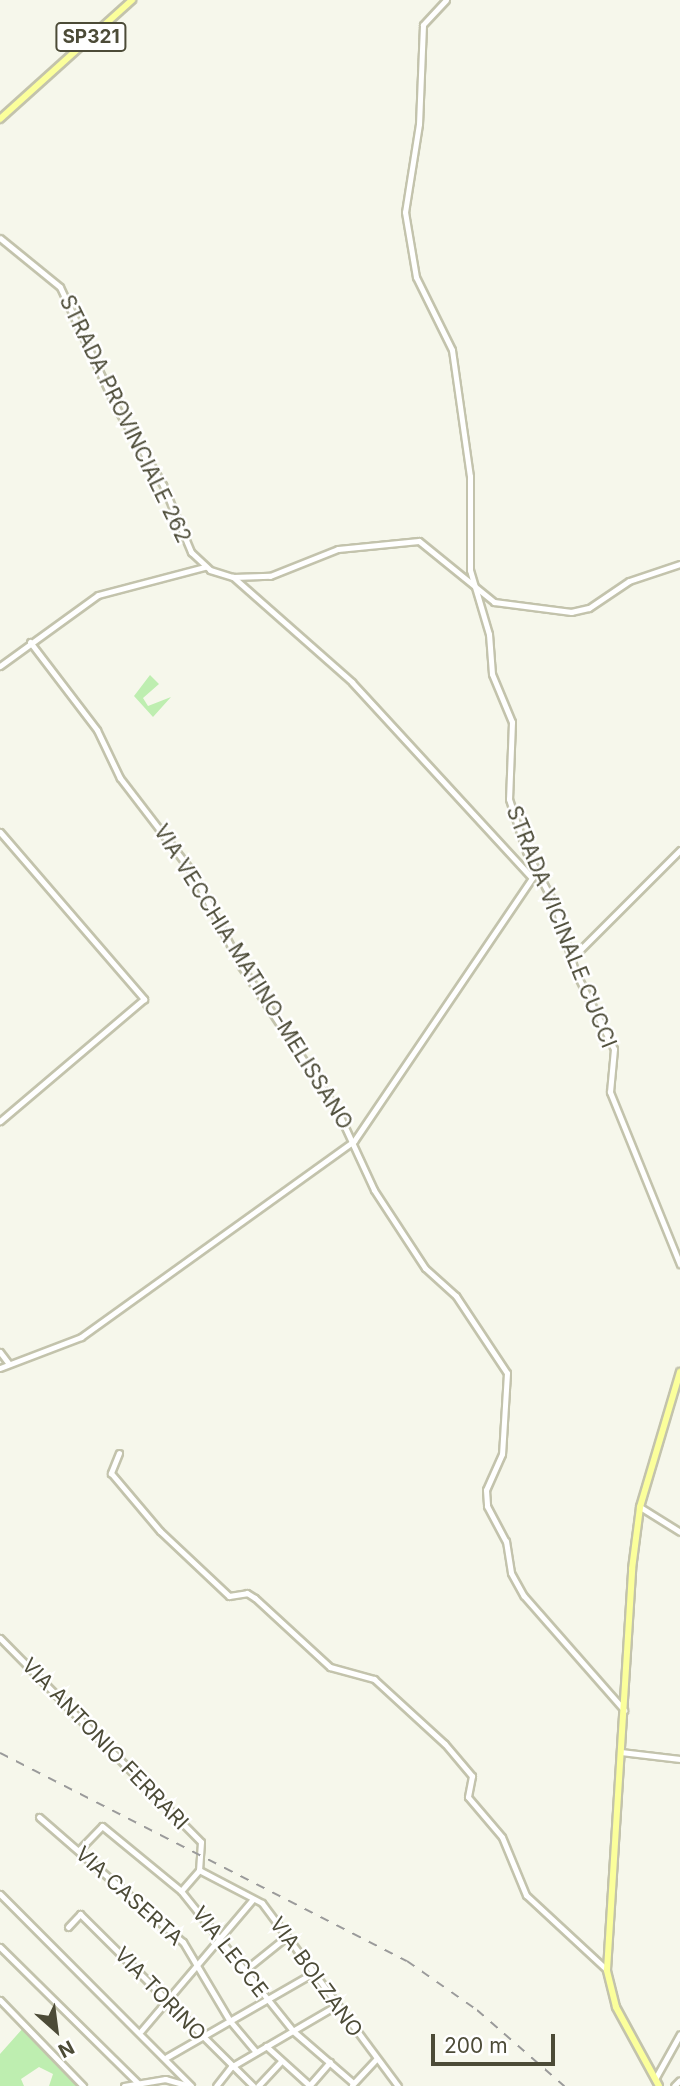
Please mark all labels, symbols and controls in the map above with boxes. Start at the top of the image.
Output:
road number: SP321 [54,22,128,52]
street label: STRADA PROVINCIALE 262 [54,291,196,547]
street label: STRADA VICINALE CUCCI [501,802,621,1052]
street label: VIA VECCHIA MATINO-MELISSANO [148,820,358,1134]
street label: VIA ANTONIO FERRARI [16,1653,194,1835]
street label: VIA CASERTA [70,1841,188,1951]
street label: VIA LECCE [187,1902,273,2002]
street label: VIA BOLZANO [264,1912,368,2042]
street label: VIA TORINO [109,1942,211,2046]
north arrow [21,1995,91,2065]
scale bar [435,2020,559,2064]
text: 200 m [444,2033,508,2058]
text: N [54,2035,78,2063]

